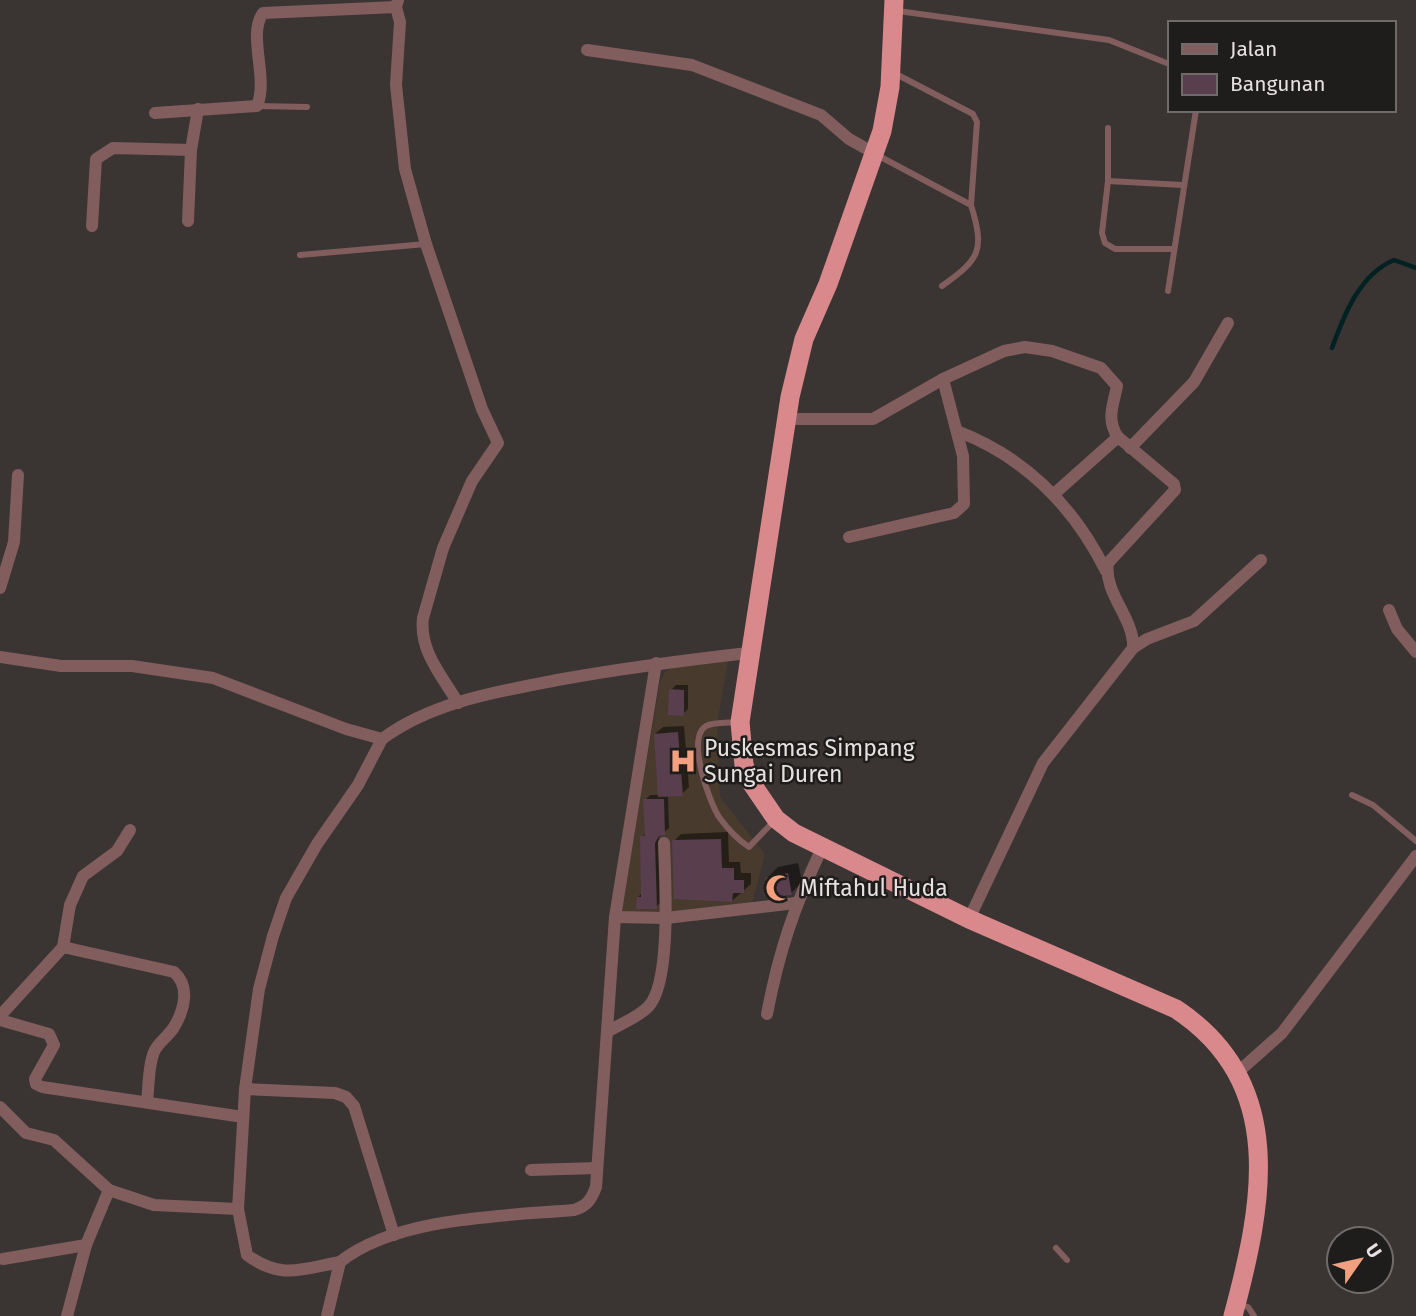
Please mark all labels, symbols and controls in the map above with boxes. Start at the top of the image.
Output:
legend [1168,21,1395,112]
text: Jalan [1230,36,1277,62]
text: Bangunan [1230,71,1325,97]
place label: Puskesmas Simpang Sungai Duren [704,734,915,788]
hospital icon: Puskesmas Simpang Sungai Duren [668,746,698,776]
mosque icon: Miftahul Huda [764,873,794,903]
place label: Miftahul Huda [800,874,948,902]
north arrow [1325,1225,1395,1295]
text: U [1361,1239,1387,1262]

